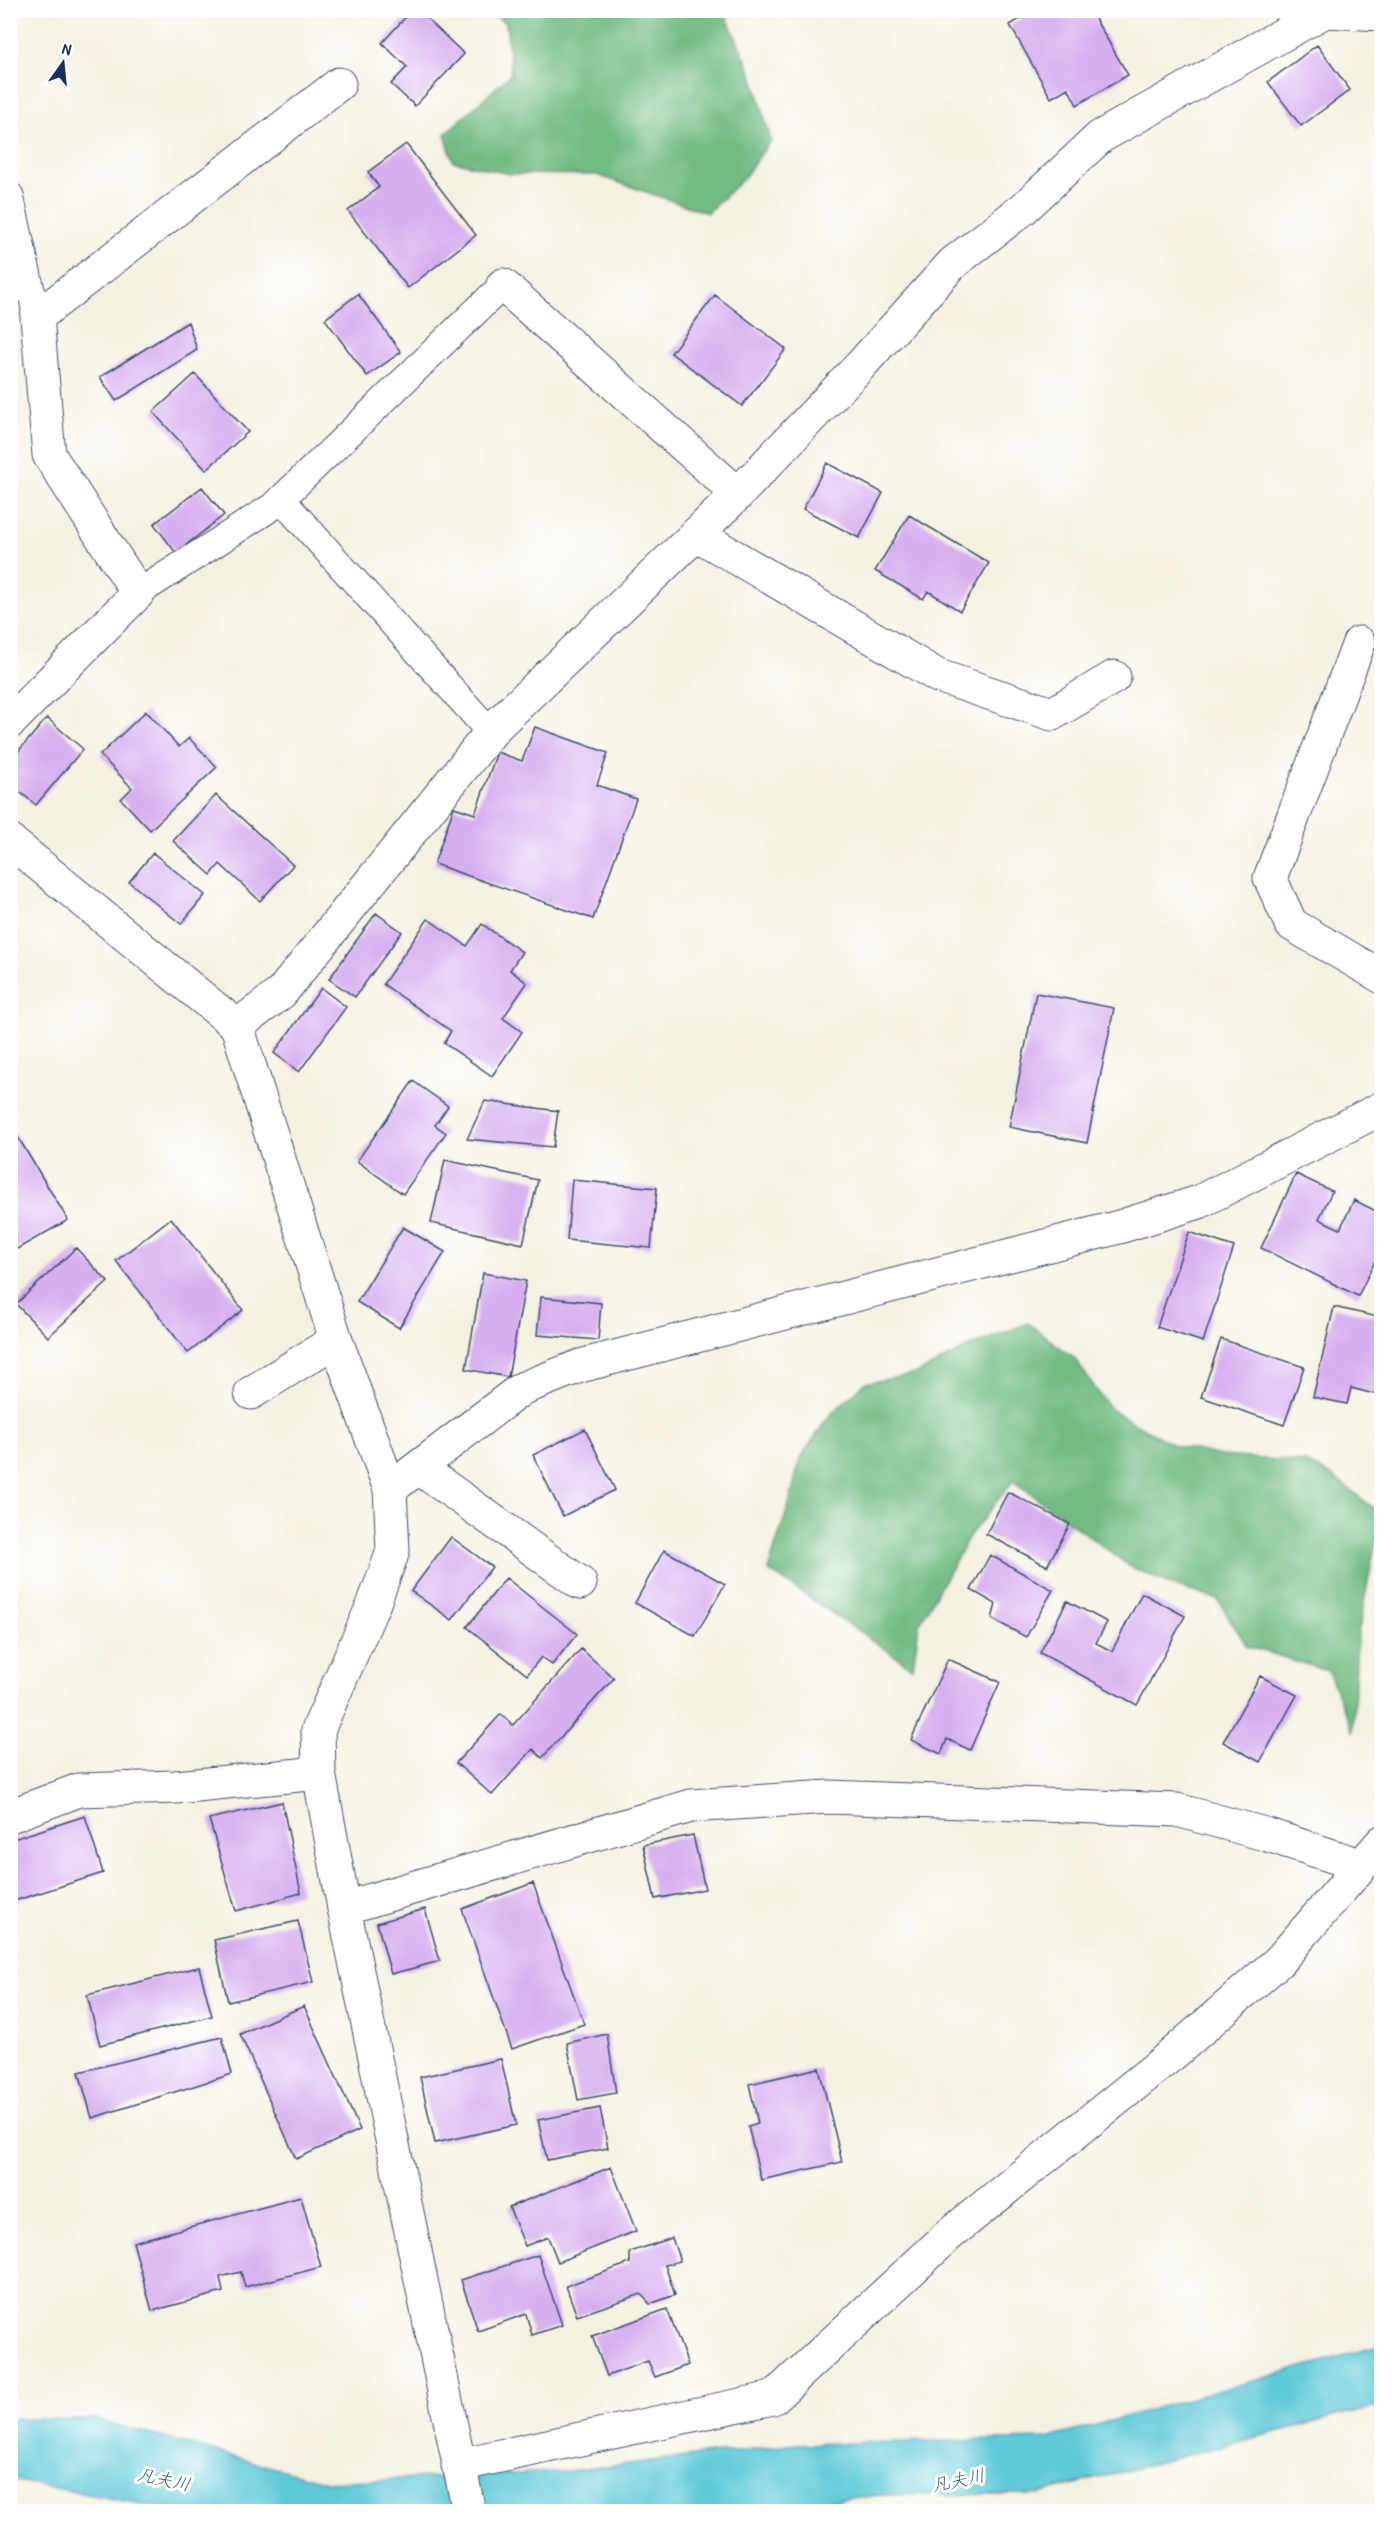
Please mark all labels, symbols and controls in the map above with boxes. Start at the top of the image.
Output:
north arrow [33,33,93,93]
text: N [60,37,74,60]
water label: 凡夫川 [135,2461,193,2497]
water label: 凡夫川 [929,2462,987,2498]

